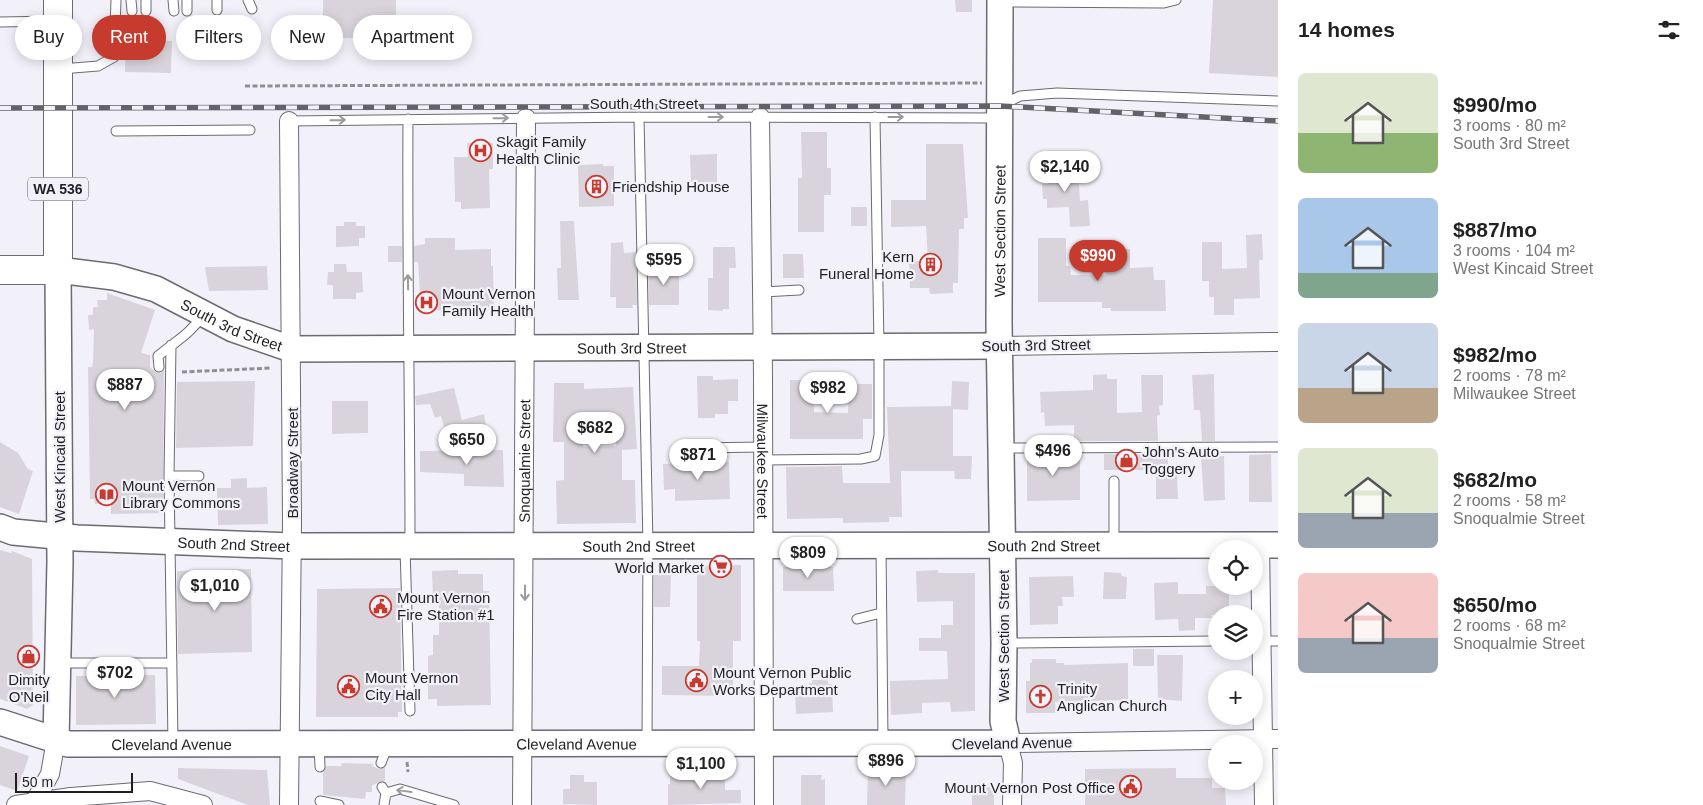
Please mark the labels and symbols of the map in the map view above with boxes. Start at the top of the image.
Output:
street label: South 4th Street [590,95,699,112]
one-way arrow [707,112,723,122]
one-way arrow [887,112,903,122]
one-way arrow [492,113,508,123]
one-way arrow [330,116,346,125]
place label: Skagit Family Health Clinic [496,133,587,167]
hospital icon: Skagit Family Health Clinic [468,138,492,162]
pin: $2,140 [1024,150,1106,193]
street label: West Section Street [991,164,1008,297]
building icon: Friendship House [584,174,608,198]
road number: WA 536 [28,178,88,200]
place label: Friendship House [612,178,730,195]
pin: $990 [1068,240,1128,282]
pin: $595 [634,244,694,286]
place label: Kern Funeral Home [819,248,914,282]
building icon: Kern Funeral Home [918,253,942,277]
one-way arrow [404,274,413,290]
place label: Mount Vernon Family Health [442,285,535,319]
hospital icon: Mount Vernon Family Health [414,290,438,314]
street label: South 3rd Street [178,295,285,354]
street label: South 3rd Street [981,336,1092,354]
street label: South 3rd Street [577,339,687,356]
pin: $887 [95,368,155,411]
pin: $982 [798,372,858,414]
street label: West Kincaid Street [51,390,68,523]
street label: Snoqualmie Street [515,398,533,523]
street label: Milwaukee Street [755,403,772,519]
street label: Broadway Street [284,407,301,518]
pin: $682 [565,412,625,454]
pin: $650 [437,424,497,466]
pin: $496 [1023,434,1083,477]
pin: $871 [668,438,728,481]
place label: John's Auto Toggery [1142,443,1219,477]
shop icon: John's Auto Toggery [1114,448,1138,472]
place label: Mount Vernon Library Commons [122,477,240,511]
library icon: Mount Vernon Library Commons [94,482,118,506]
street label: South 2nd Street [177,533,291,554]
pin: $809 [778,536,838,579]
street label: South 2nd Street [582,537,696,554]
street label: South 2nd Street [987,537,1101,554]
supermarket icon: World Market [708,555,732,579]
place label: World Market [615,559,705,576]
street label: West Section Street [995,569,1012,702]
pin: $1,010 [174,570,256,612]
one-way arrow [520,585,530,601]
place label: Mount Vernon Fire Station #1 [397,589,495,623]
public building icon: Mount Vernon Fire Station #1 [369,594,393,618]
shop icon: Dimity O'Neil [17,644,41,668]
pin: $702 [85,656,145,699]
place label: Mount Vernon Public Works Department [713,664,852,698]
place label: Mount Vernon City Hall [365,669,458,703]
public building icon: Mount Vernon Public Works Department [685,669,709,693]
place label: Dimity O'Neil [8,671,50,705]
public building icon: Mount Vernon City Hall [337,674,361,698]
place label: Trinity Anglican Church [1057,680,1167,714]
church icon: Trinity Anglican Church [1029,685,1053,709]
street label: Cleveland Avenue [952,733,1072,753]
street label: Cleveland Avenue [111,735,232,752]
street label: Cleveland Avenue [516,735,637,752]
pin: $896 [856,744,916,787]
pin: $1,100 [660,748,742,790]
scale bar [15,770,132,793]
public building icon: Mount Vernon Post Office [1119,775,1143,799]
place label: Mount Vernon Post Office [944,779,1115,796]
one-way arrow [396,786,412,796]

